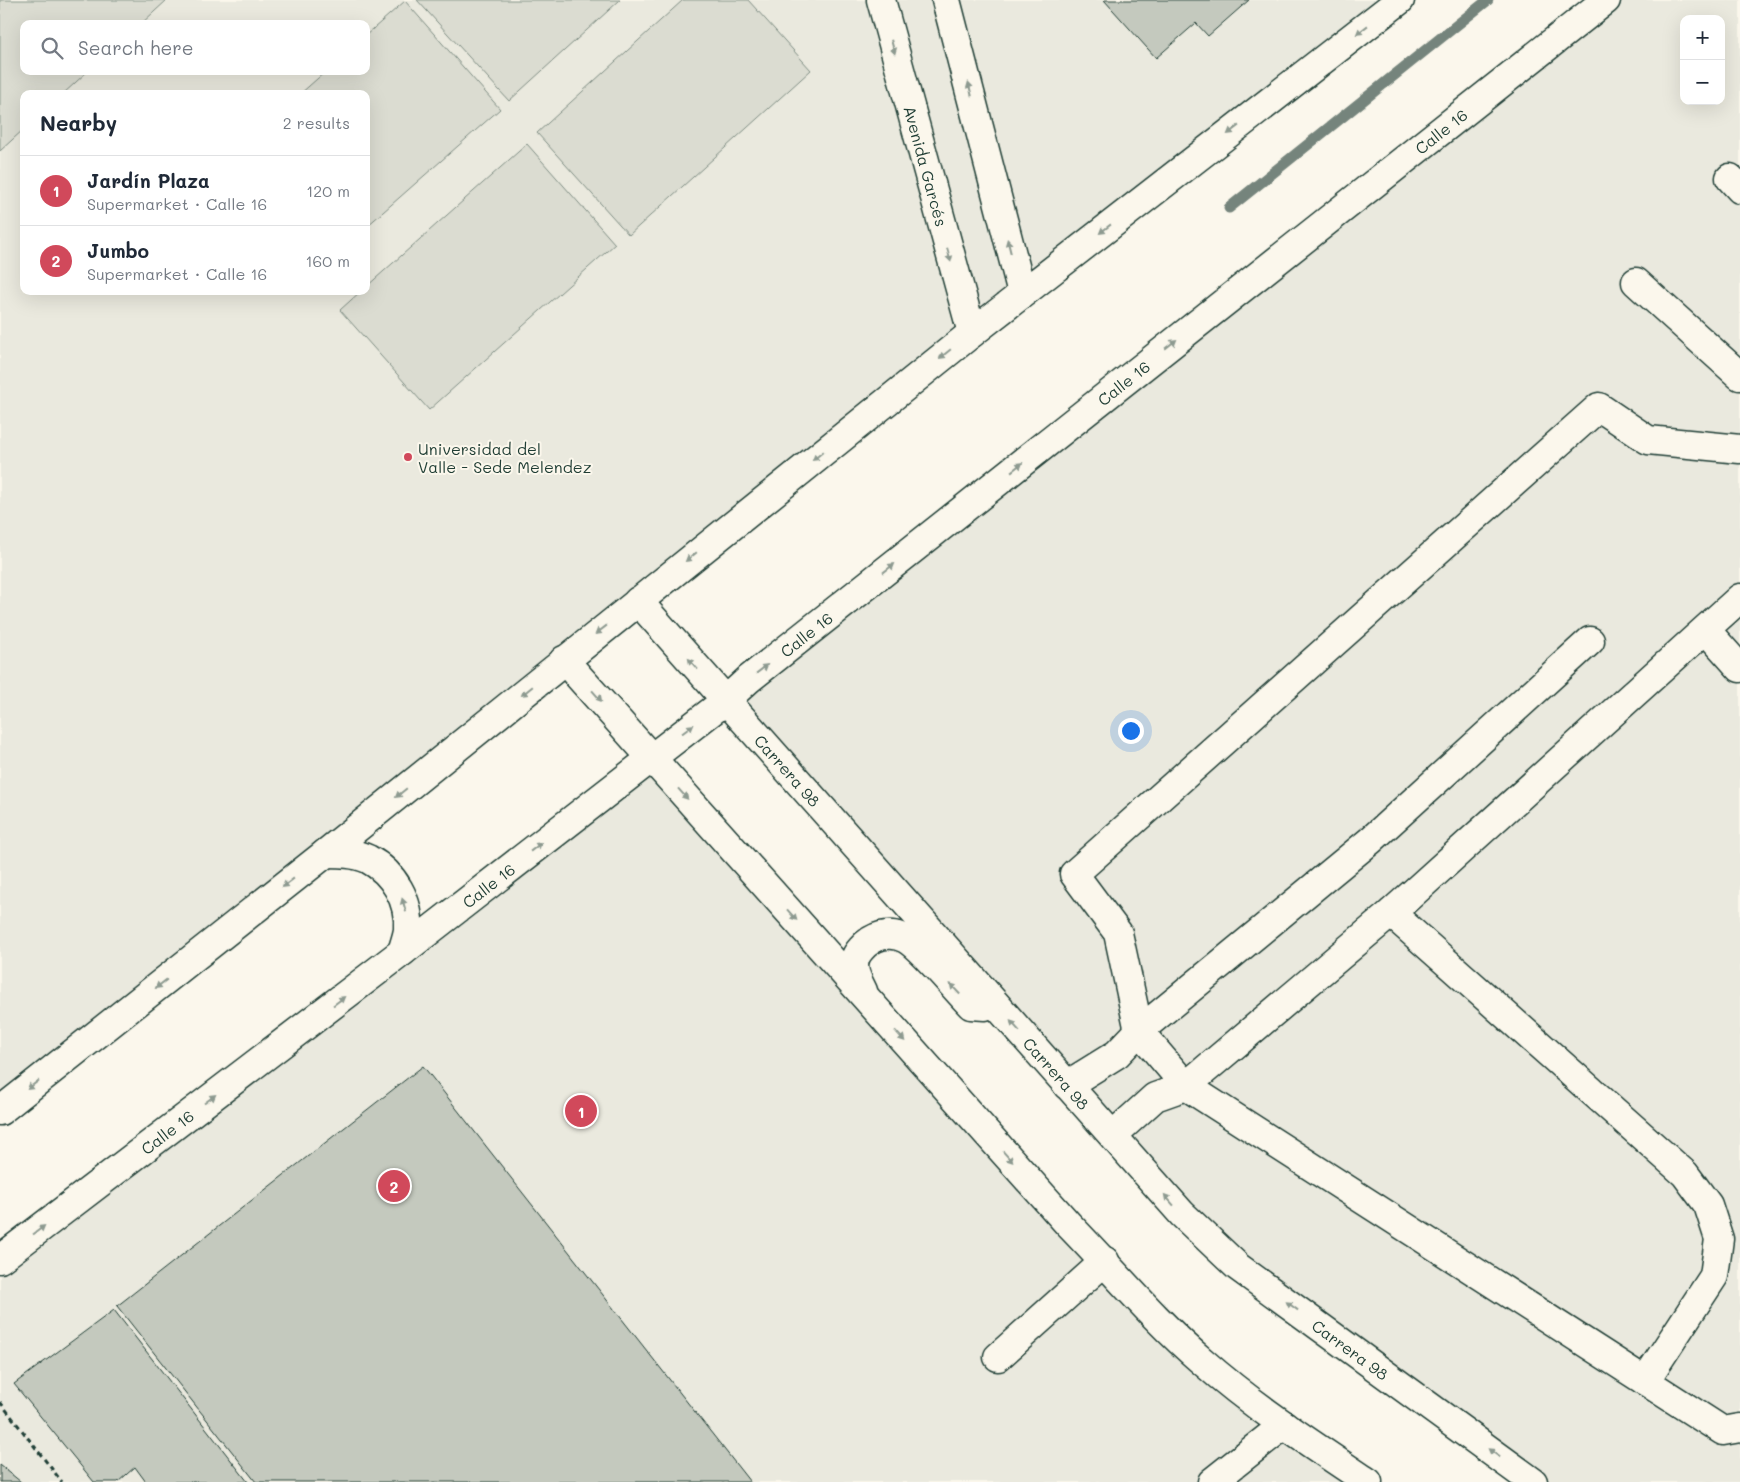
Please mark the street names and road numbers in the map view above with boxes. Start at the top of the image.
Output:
street label: Avenida Garcés [900,103,953,229]
street label: Calle 16 [1410,104,1471,158]
street label: Calle 16 [1093,355,1154,410]
street label: Calle 16 [775,607,836,661]
street label: Carrera 98 [750,730,826,811]
street label: Calle 16 [458,858,519,912]
street label: Carrera 98 [1019,1032,1095,1114]
street label: Calle 16 [136,1105,198,1158]
street label: Carrera 98 [1308,1314,1393,1384]

